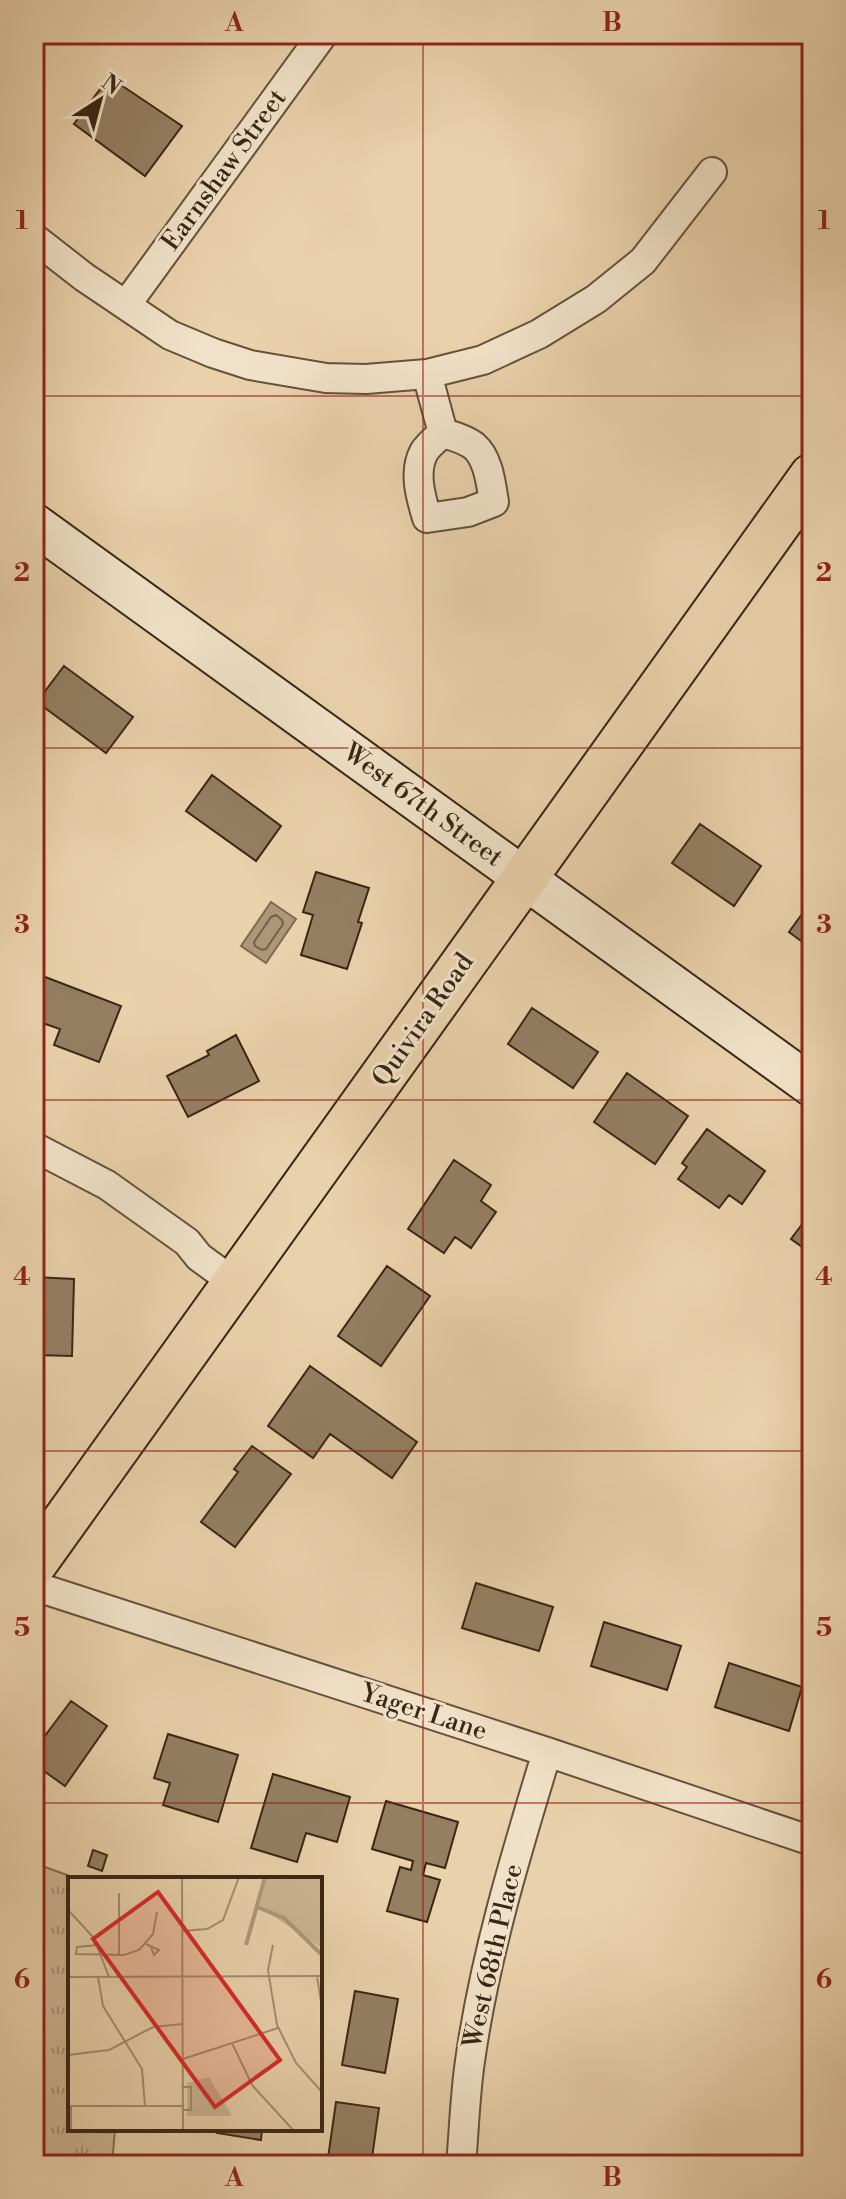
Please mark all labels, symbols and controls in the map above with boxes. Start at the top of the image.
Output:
text: A [224,7,244,39]
text: B [602,7,622,39]
north arrow [60,60,140,140]
text: N [96,69,126,101]
street label: Earnshaw Street [155,83,293,257]
text: 1 [16,205,29,237]
text: 1 [818,205,831,237]
text: 2 [14,557,30,589]
text: 2 [816,557,832,589]
street label: West 67th Street [336,736,509,874]
text: 3 [14,909,30,941]
text: 3 [816,909,832,941]
street label: Quivira Road [365,947,481,1093]
text: 4 [13,1261,31,1293]
text: 4 [815,1261,833,1293]
text: 5 [14,1612,30,1644]
text: 5 [816,1612,832,1644]
street label: Yager Lane [355,1676,491,1747]
street label: West 68th Place [456,1861,530,2052]
inset map [68,1877,322,2131]
text: 6 [14,1964,30,1996]
text: 6 [816,1964,832,1996]
text: A [224,2162,244,2194]
text: B [602,2162,622,2194]

